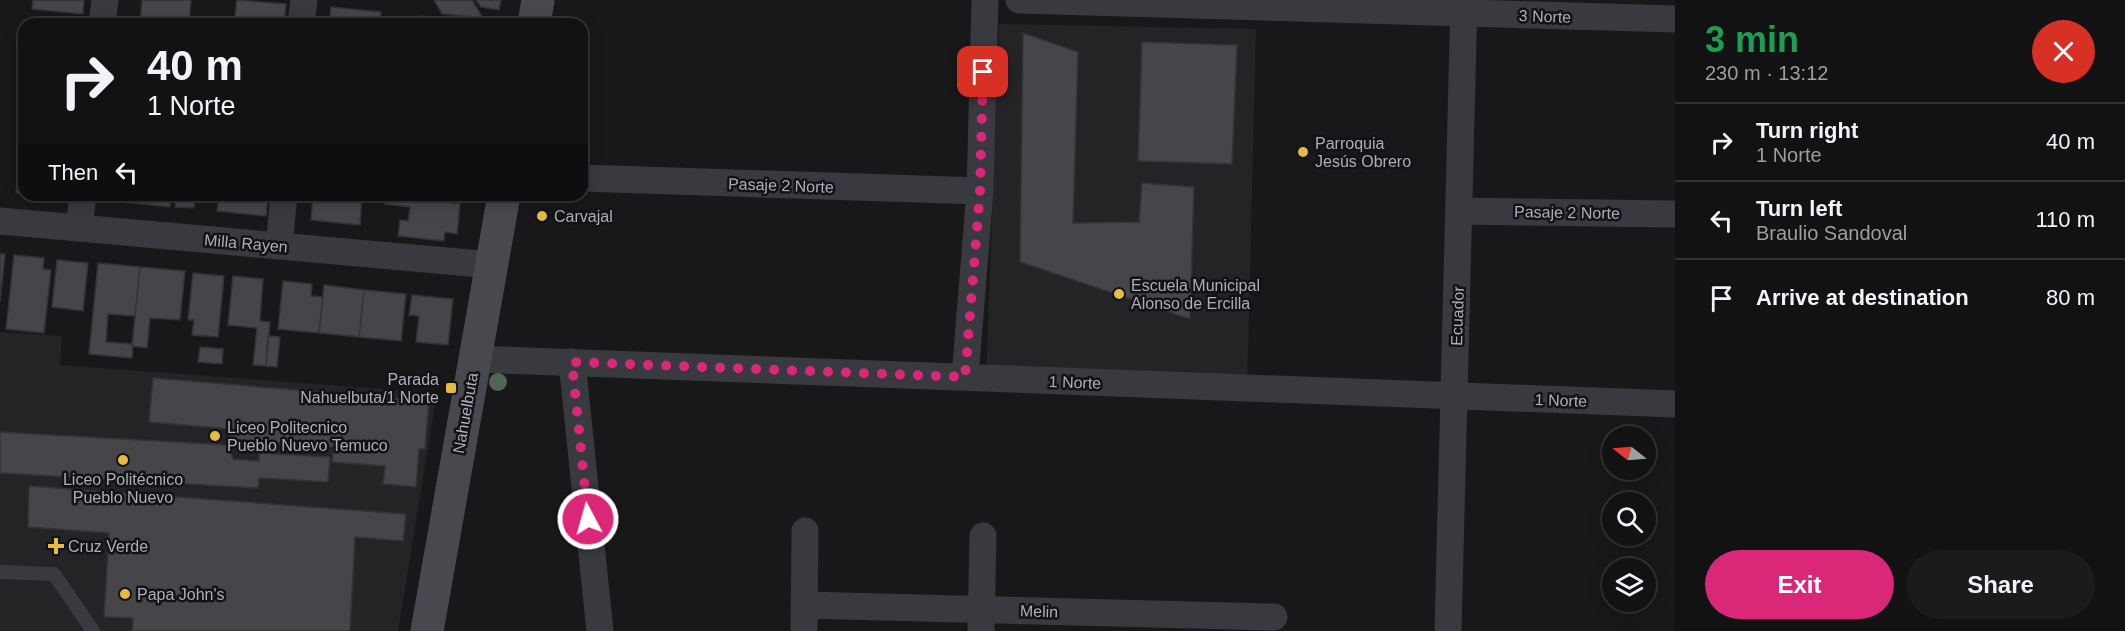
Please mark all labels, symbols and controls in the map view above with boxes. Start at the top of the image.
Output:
street label: 3 Norte [1518,7,1572,26]
text: 3 min [1705,19,1799,60]
button: close [2032,20,2095,83]
icon: right [48,42,126,120]
text: 40 m [147,42,243,89]
pin [957,46,1008,97]
icon: arrive [966,55,999,88]
text: 230 m · 13:12 [1705,62,1828,84]
text: 1 Norte [147,91,236,121]
text: Turn right [1756,118,1858,143]
icon: right [1705,126,1738,159]
text: 40 m [2046,129,2095,154]
place label: Parroquia Jesús Obrero [1315,135,1411,170]
text: 1 Norte [1756,144,1822,166]
marker: Parroquia Jesús Obrero [1296,145,1310,159]
icon: left [110,156,143,189]
text: Then [48,160,98,185]
street label: Pasaje 2 Norte [728,175,834,196]
text: Turn left [1756,196,1842,221]
street label: Pasaje 2 Norte [1514,203,1620,222]
icon: left [1705,204,1738,237]
text: 110 m [2035,207,2095,232]
place label: Carvajal [554,208,613,225]
marker: Carvajal [535,209,549,223]
text: Braulio Sandoval [1756,222,1907,244]
street label: Milla Rayen [204,231,288,256]
place label: Escuela Municipal Alonso de Ercilla [1131,277,1260,312]
icon: arrive [1705,282,1738,315]
street label: Ecuador [1448,285,1467,346]
text: Arrive at destination [1756,285,1969,310]
text: 80 m [2046,285,2095,310]
marker: Escuela Municipal Alonso de Ercilla [1112,287,1126,301]
place label: Parada Nahuelbuta/1 Norte [300,371,439,406]
street label: Nahuelbuta [450,371,481,455]
street label: 1 Norte [1048,373,1102,392]
marker: Parada Nahuelbuta/1 Norte [444,381,458,395]
street label: 1 Norte [1534,391,1588,410]
place label: Liceo Politecnico Pueblo Nuevo Temuco [227,419,388,454]
north arrow [1602,426,1656,480]
map controls [1602,426,1656,612]
marker: Liceo Politecnico Pueblo Nuevo Temuco [208,429,222,443]
marker: Liceo Politécnico Pueblo Nuevo [116,453,130,467]
place label: Liceo Politécnico Pueblo Nuevo [63,471,183,506]
position arrow [556,487,620,551]
button: search [1602,492,1656,546]
place label: Cruz Verde [68,538,148,555]
marker: Cruz Verde [49,539,63,553]
button: Exit [1705,550,1894,619]
button: Share [1906,550,2095,619]
button: layers [1602,558,1656,612]
place label: Papa John's [137,586,225,603]
marker: Papa John's [118,587,132,601]
street label: Melin [1020,602,1058,621]

